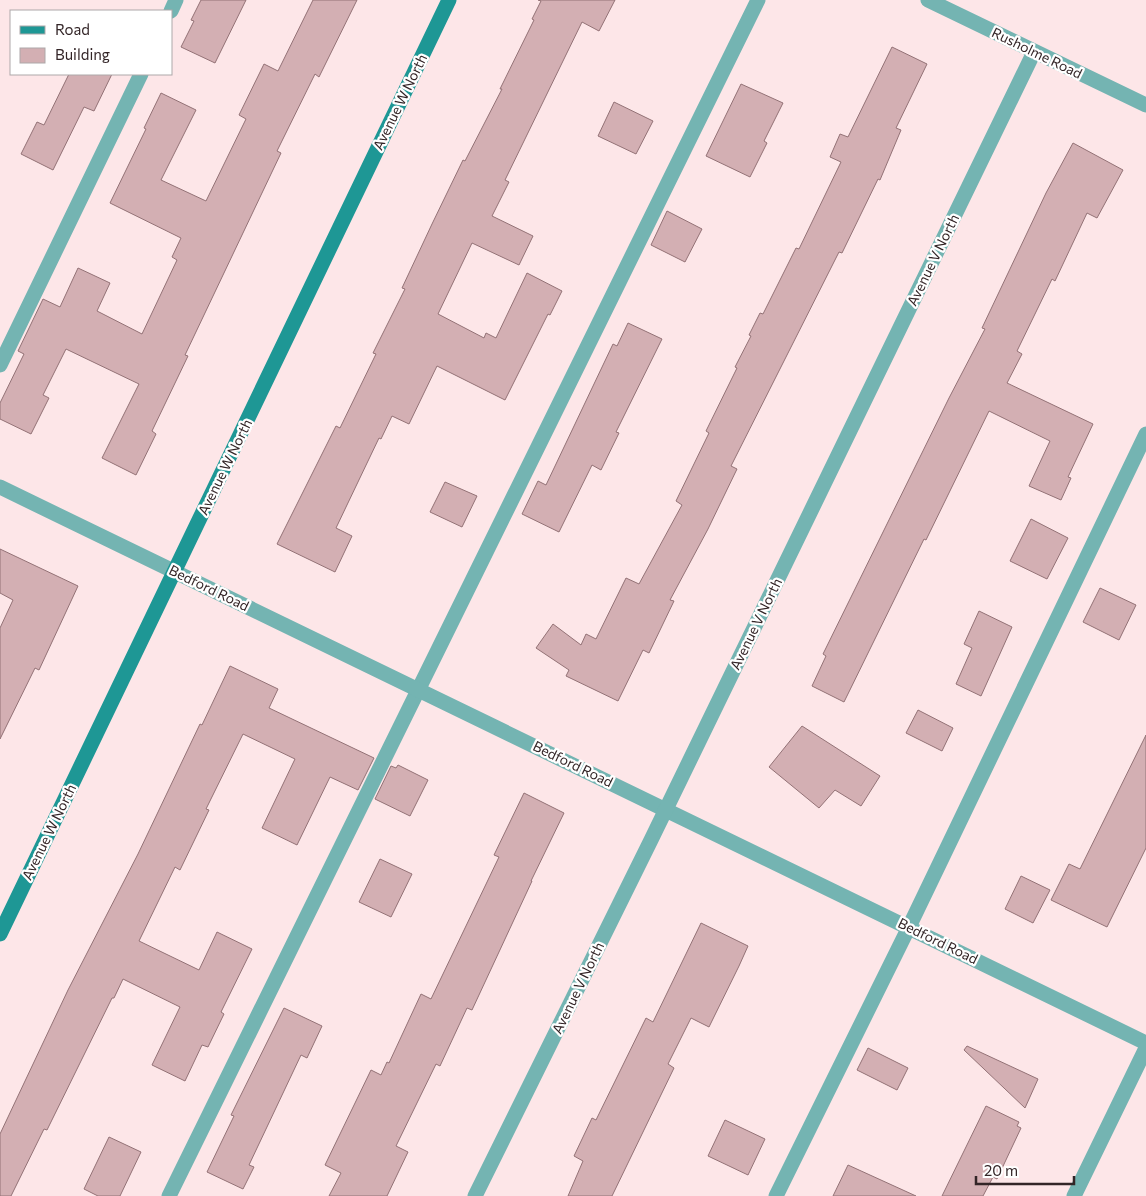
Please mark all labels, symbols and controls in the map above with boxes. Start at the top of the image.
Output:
legend [10,10,172,75]
text: Road [55,20,90,38]
street label: Rusholme Road [989,23,1085,82]
text: Building [55,45,110,63]
street label: Avenue W North [369,51,430,153]
street label: Avenue V North [903,211,962,308]
street label: Avenue W North [194,416,255,518]
street label: Bedford Road [166,561,252,614]
street label: Avenue V North [726,575,785,672]
street label: Bedford Road [530,737,616,790]
street label: Avenue W North [18,781,79,883]
street label: Bedford Road [895,914,981,967]
street label: Avenue V North [548,939,607,1036]
scale bar [976,1154,1074,1186]
text: 20 m [984,1161,1018,1179]

